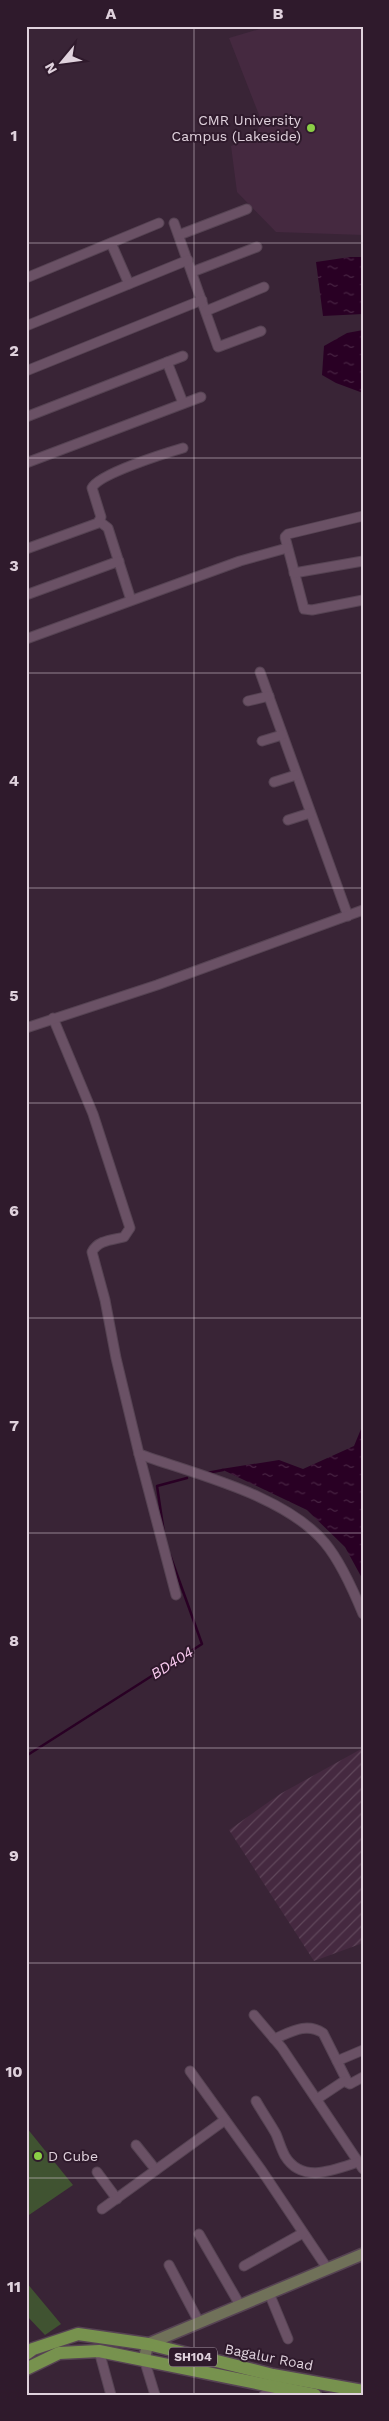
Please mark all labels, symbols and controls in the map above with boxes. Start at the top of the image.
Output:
text: A [106,4,117,23]
text: B [273,4,284,23]
north arrow [38,38,88,88]
text: N [41,60,60,77]
place label: CMR University Campus (Lakeside) [172,112,302,144]
marker: CMR University Campus (Lakeside) [305,122,317,134]
text: 1 [11,126,17,145]
text: 2 [9,341,19,360]
text: 3 [9,556,19,575]
text: 4 [9,771,19,790]
text: 5 [9,986,19,1005]
text: 6 [9,1201,19,1220]
text: 7 [9,1416,19,1435]
text: 8 [9,1631,19,1650]
water label: BD404 [147,1643,197,1683]
text: 9 [9,1846,19,1865]
text: 10 [5,2062,23,2081]
place label: D Cube [48,2148,98,2164]
marker: D Cube [32,2150,44,2162]
text: 11 [7,2277,21,2296]
street label: Bagalur Road [223,2341,315,2373]
road number: SH104 [169,2348,217,2366]

